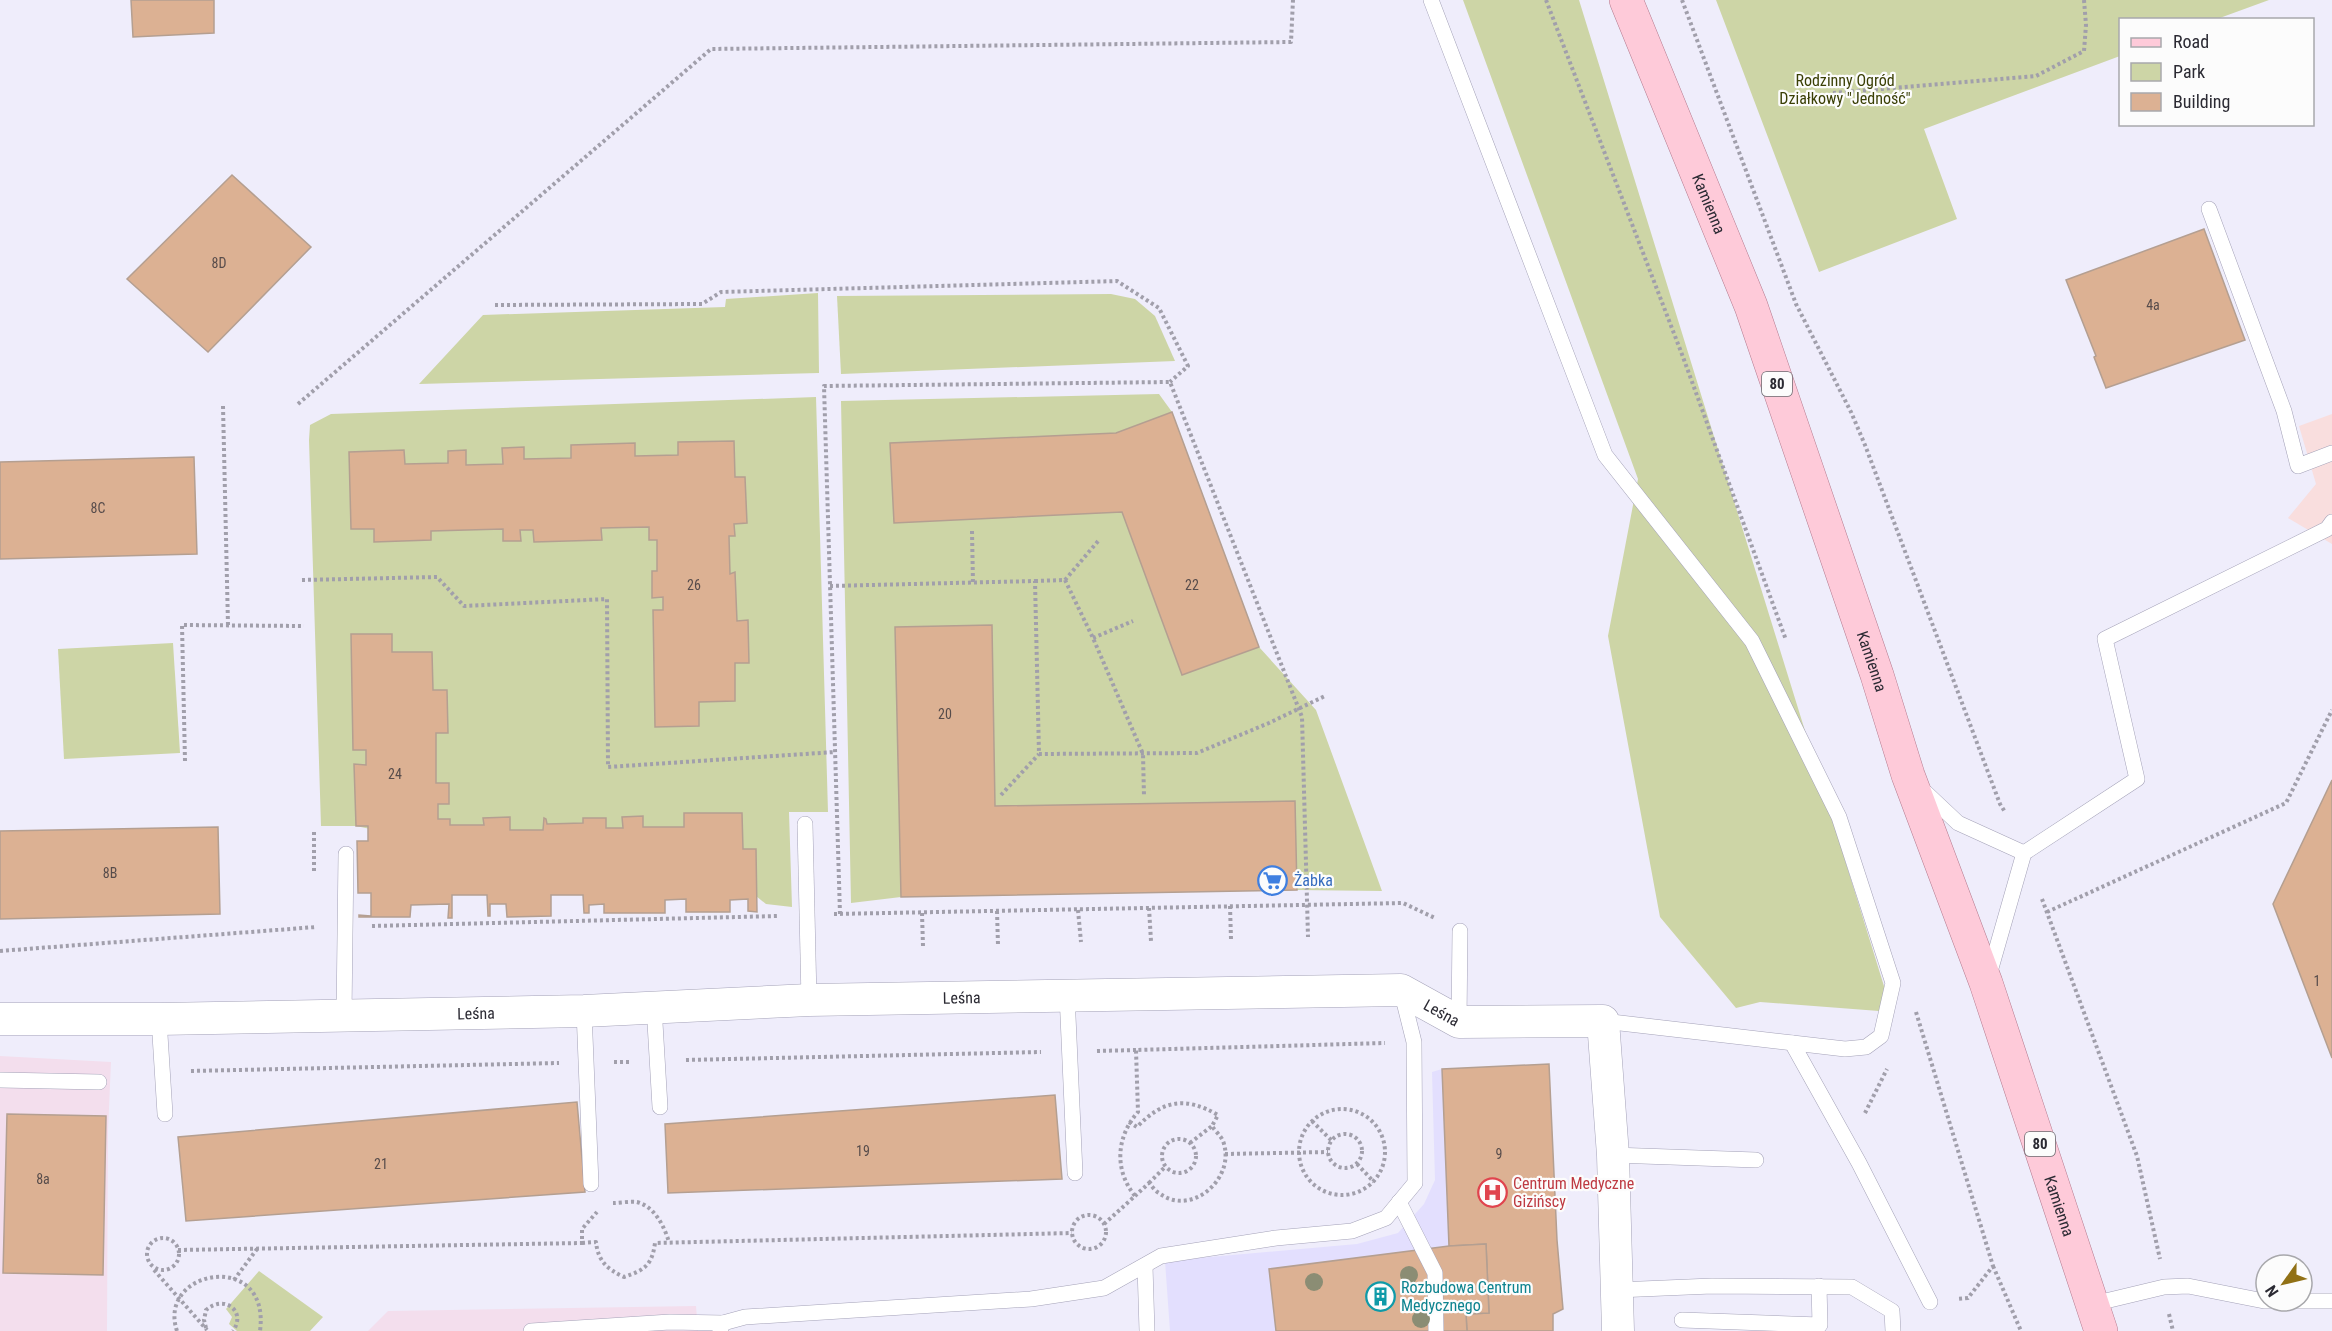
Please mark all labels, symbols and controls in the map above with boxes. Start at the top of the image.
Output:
legend [2119,18,2314,126]
text: Road [2173,31,2209,52]
text: Park [2173,61,2205,82]
park label: Rodzinny Ogród Działkowy "Jedność" [1779,71,1911,108]
text: Building [2173,91,2230,112]
street label: Kamienna [1689,171,1730,236]
house number: 8D [212,255,226,271]
house number: 4a [2146,297,2160,313]
road number: 80 [1762,372,1792,396]
house number: 8C [91,500,105,516]
house number: 26 [687,577,701,593]
house number: 22 [1185,577,1199,593]
street label: Kamienna [1853,629,1891,694]
house number: 20 [938,706,952,722]
house number: 24 [388,766,402,782]
supermarket icon: Żabka [1257,864,1289,896]
house number: 8B [103,865,117,881]
place label: Żabka [1294,871,1333,890]
house number: 1 [2314,973,2320,989]
street label: Leśna [943,988,981,1007]
street label: Leśna [1421,995,1463,1030]
street label: Leśna [457,1003,495,1023]
road number: 80 [2025,1132,2055,1156]
house number: 19 [856,1143,870,1159]
house number: 9 [1496,1146,1502,1162]
house number: 21 [374,1156,388,1172]
house number: 8a [36,1171,50,1187]
street label: Kamienna [2041,1173,2079,1239]
place label: Centrum Medyczne Gizińscy [1513,1174,1634,1211]
hospital icon: Centrum Medyczne Gizińscy [1476,1176,1508,1208]
north arrow [2254,1253,2314,1313]
place label: Rozbudowa Centrum Medycznego [1401,1278,1531,1315]
building icon: Rozbudowa Centrum Medycznego [1364,1280,1396,1312]
text: N [2261,1282,2283,1300]

